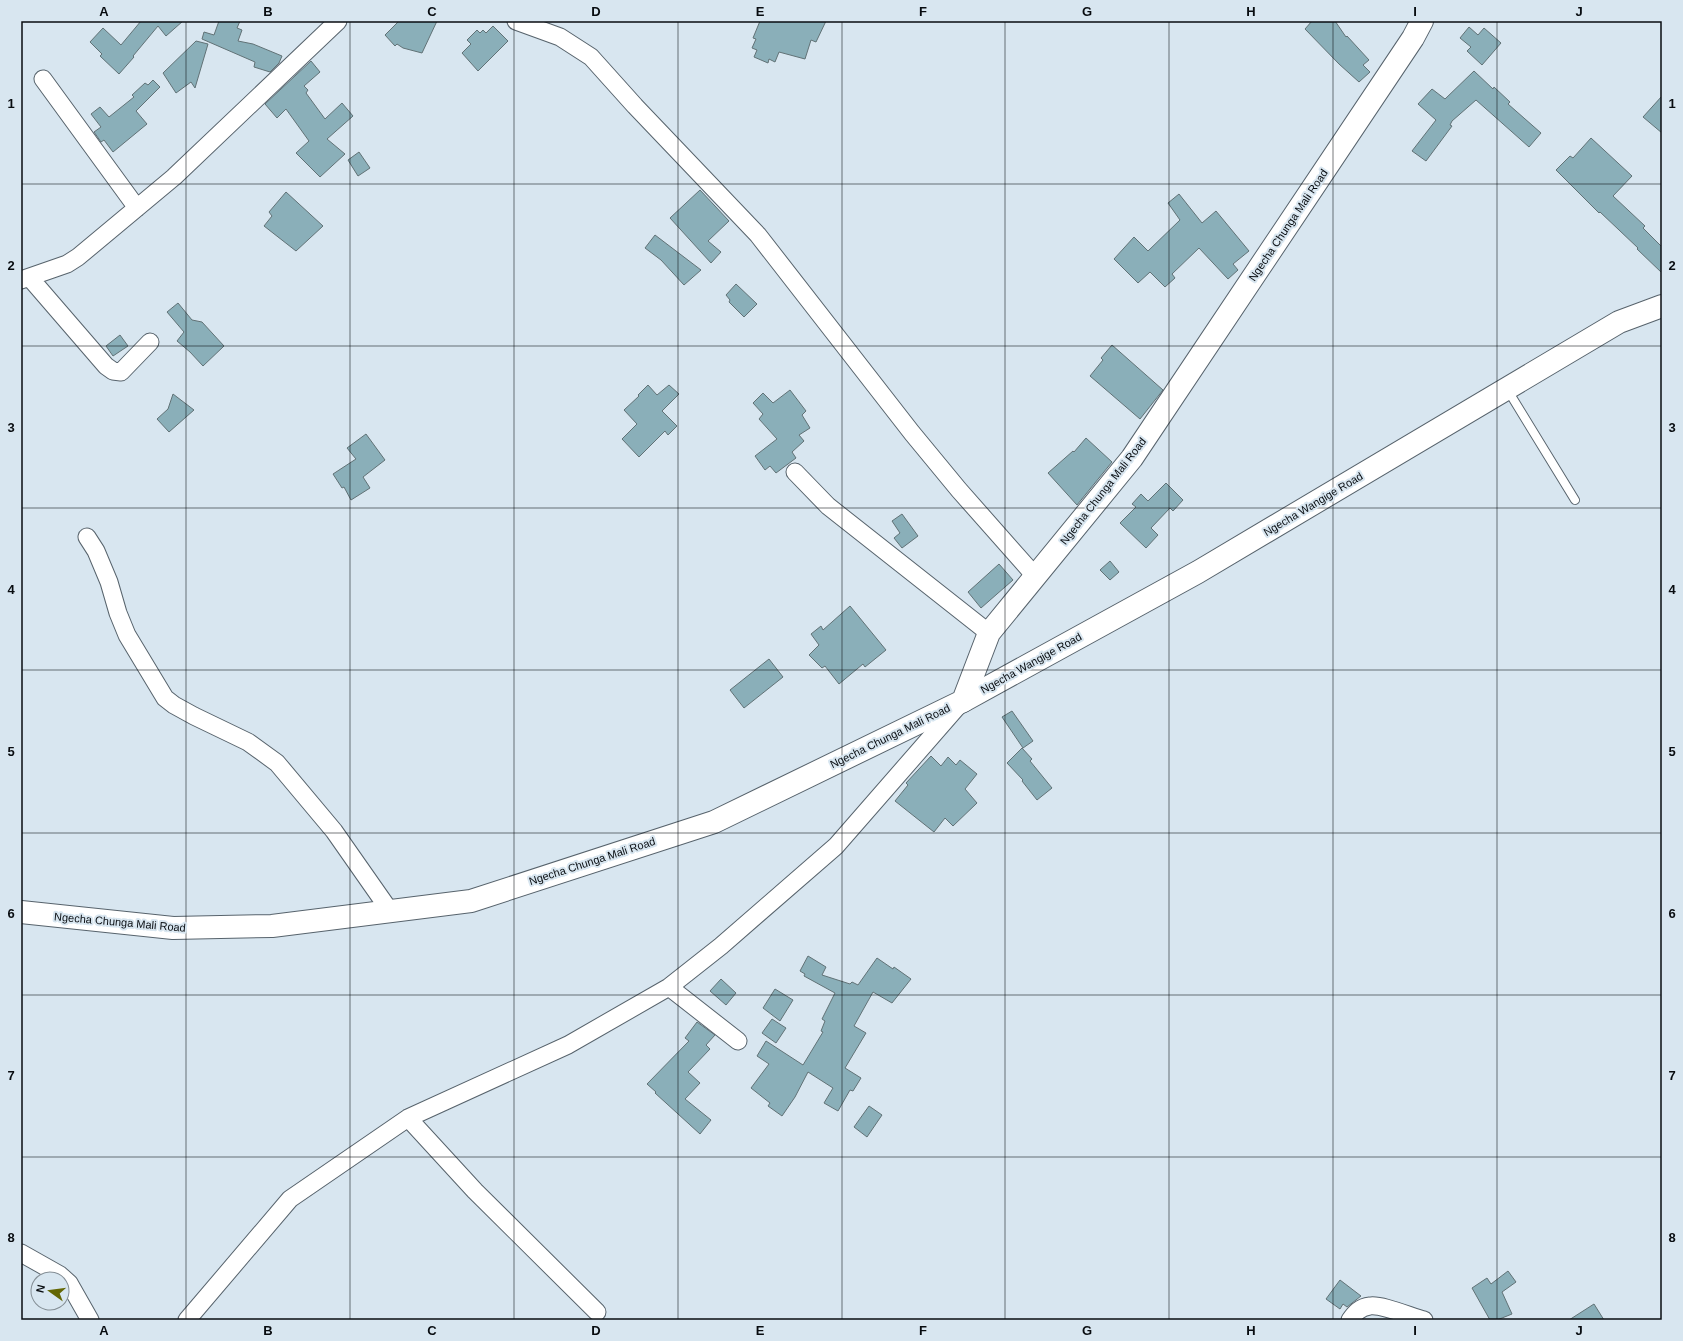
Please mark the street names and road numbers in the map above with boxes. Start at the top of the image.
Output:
street label: Ngecha Chunga Mali Road [1246,167,1330,283]
street label: Ngecha Chunga Mali Road [1058,435,1148,547]
street label: Ngecha Wangige Road [1261,470,1365,538]
street label: Ngecha Wangige Road [979,630,1083,696]
street label: Ngecha Chunga Mali Road [828,702,952,770]
street label: Ngecha Chunga Mali Road [527,835,657,887]
street label: Ngecha Chunga Mali Road [54,910,186,934]

